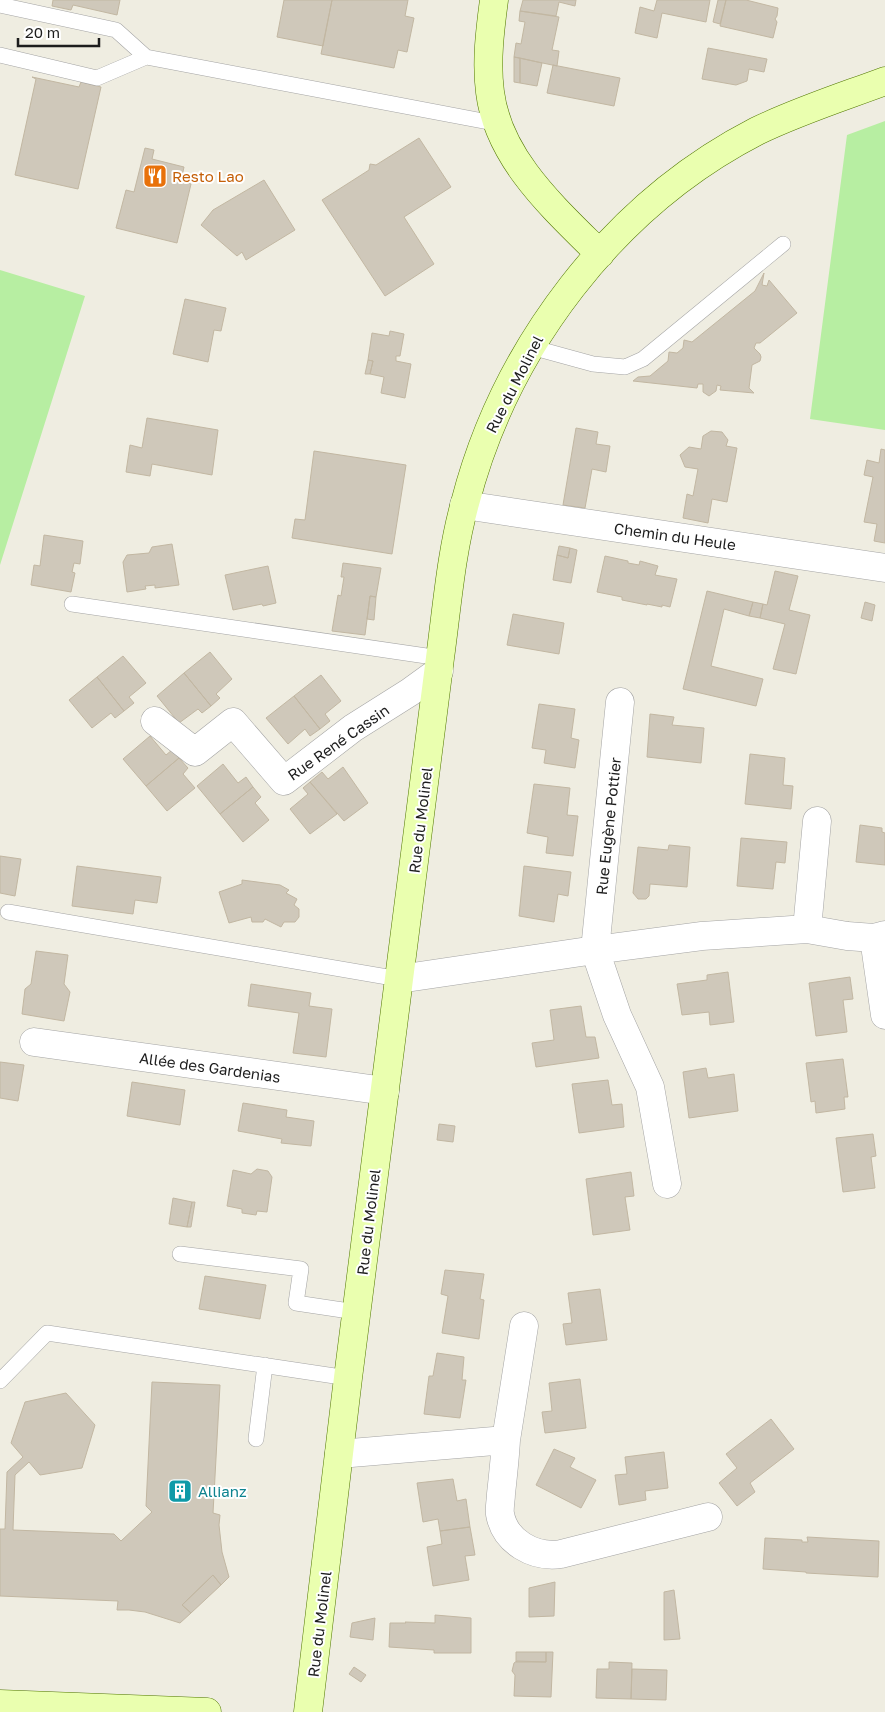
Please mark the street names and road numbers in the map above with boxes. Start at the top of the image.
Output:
street label: Rue du Molinel [482,332,546,436]
street label: Chemin du Heule [613,519,737,554]
street label: Rue René Cassin [284,700,392,784]
street label: Rue Eugène Pottier [592,756,624,896]
street label: Rue du Molinel [405,766,435,874]
street label: Allée des Gardenias [138,1048,282,1086]
street label: Rue du Molinel [353,1168,383,1276]
street label: Rue du Molinel [304,1570,334,1678]

